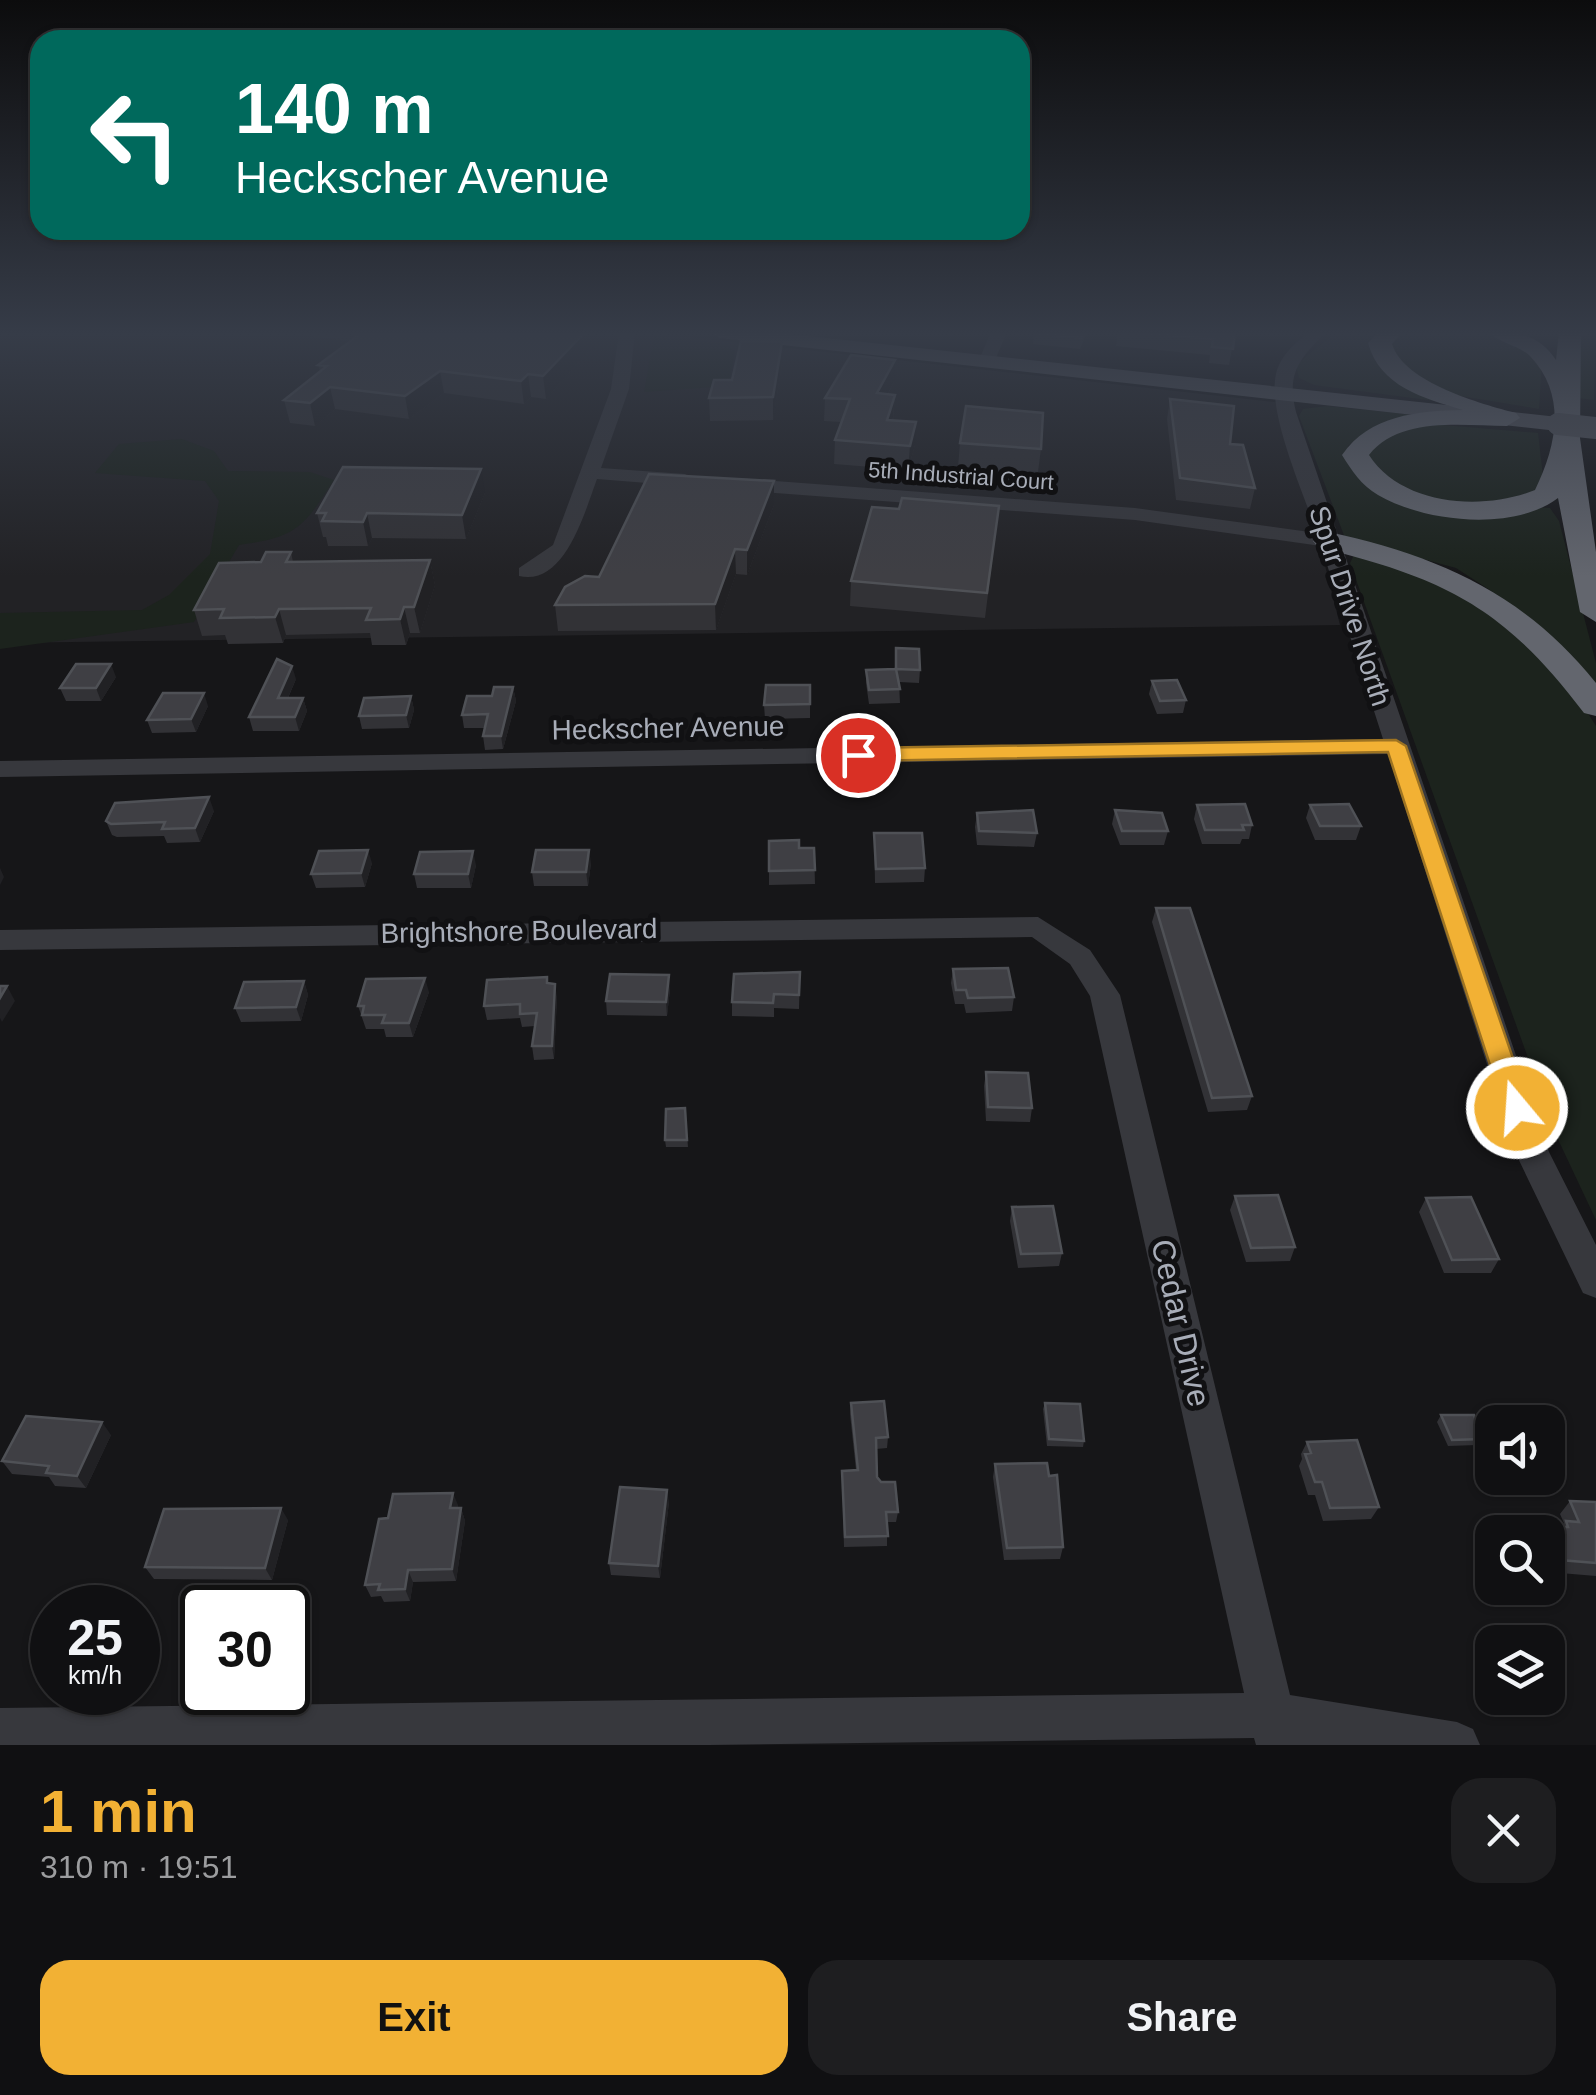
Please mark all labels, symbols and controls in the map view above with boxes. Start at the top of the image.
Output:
icon: left [70,70,200,200]
text: 140 m [235,70,433,148]
text: Heckscher Avenue [235,152,609,203]
street label: 5th Industrial Court [867,457,1055,495]
street label: Spur Drive North [1303,502,1397,710]
street label: Heckscher Avenue [551,710,785,746]
pin [816,713,901,798]
icon: arrive [831,728,886,783]
street label: Brightshore Boulevard [380,913,658,949]
position arrow [1465,1056,1569,1160]
street label: Cedar Drive [1144,1236,1218,1410]
map controls [1475,1405,1565,1715]
button: sound [1475,1405,1565,1495]
button: search [1475,1515,1565,1605]
speed limit sign: 30 [180,1585,310,1715]
text: 25 [67,1610,123,1666]
button: layers [1475,1625,1565,1715]
text: km/h [68,1661,122,1689]
text: 1 min [40,1778,197,1845]
button: close [1451,1778,1556,1883]
text: 310 m · 19:51 [40,1849,237,1885]
button: Exit [40,1960,788,2075]
button: Share [808,1960,1556,2075]

